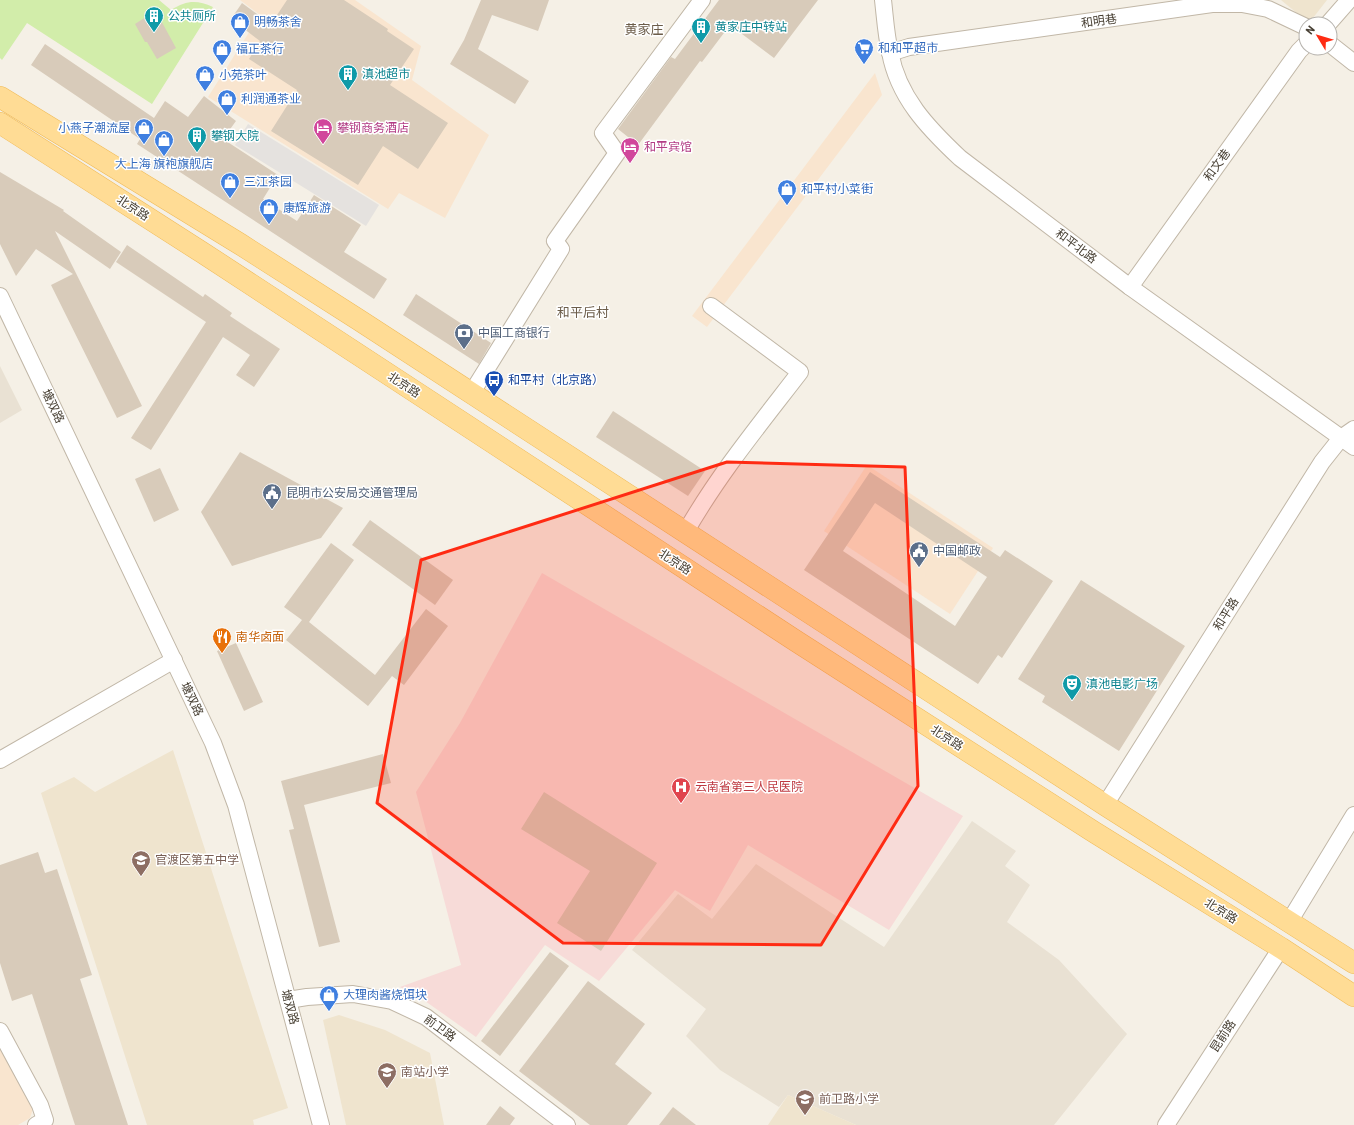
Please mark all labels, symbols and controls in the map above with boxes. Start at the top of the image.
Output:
building icon: 公共厕所 [143,5,165,33]
place label: 公共厕所 [168,8,216,22]
shop icon: 明畅茶舍 [229,11,251,39]
street label: 和明巷 [1080,11,1118,29]
place label: 明畅茶舍 [254,14,302,28]
building icon: 黄家庄中转站 [690,16,712,44]
north arrow [1298,16,1338,56]
place label: 黄家庄中转站 [715,19,787,33]
district label: 黄家庄 [624,21,664,37]
text: N [1302,23,1317,36]
supermarket icon: 和和平超市 [853,37,875,65]
shop icon: 福正茶行 [211,38,233,66]
place label: 和和平超市 [878,40,938,54]
place label: 福正茶行 [236,41,284,55]
building icon: 滇池超市 [337,63,359,91]
shop icon: 小苑茶叶 [194,64,216,92]
place label: 滇池超市 [362,66,410,80]
place label: 小苑茶叶 [219,67,267,81]
shop icon: 利润通茶业 [216,88,238,116]
place label: 利润通茶业 [241,91,301,105]
shop icon: 小燕子潮流屋 [133,117,155,145]
hotel icon: 攀钢商务酒店 [312,117,334,145]
place label: 小燕子潮流屋 [58,120,130,134]
place label: 攀钢商务酒店 [337,120,409,134]
building icon: 攀钢大院 [186,125,208,153]
place label: 攀钢大院 [211,128,259,142]
shop icon: 大上海 旗袍旗舰店 [153,129,175,157]
hotel icon: 和平宾馆 [619,136,641,164]
place label: 和平宾馆 [644,139,692,153]
street label: 和文巷 [1200,146,1232,183]
place label: 大上海 旗袍旗舰店 [115,156,213,170]
shop icon: 三江茶园 [219,171,241,199]
place label: 三江茶园 [244,174,292,188]
shop icon: 和平村小菜街 [776,178,798,206]
place label: 和平村小菜街 [801,181,873,195]
street label: 北京路 [115,191,152,223]
shop icon: 康辉旅游 [258,197,280,225]
place label: 康辉旅游 [283,200,331,214]
street label: 和平北路 [1053,225,1100,265]
district label: 和平后村 [557,304,609,320]
bank icon: 中国工商银行 [453,322,475,350]
place label: 中国工商银行 [478,325,550,339]
street label: 北京路 [386,368,423,400]
bus stop icon: 和平村（北京路） [483,369,505,397]
place label: 和平村（北京路） [508,372,604,386]
street label: 塘双路 [40,386,68,425]
public building icon: 昆明市公安局交通管理局 [261,482,283,510]
place label: 昆明市公安局交通管理局 [286,485,418,499]
public building icon: 中国邮政 [908,540,930,568]
place label: 中国邮政 [933,543,981,557]
street label: 北京路 [657,545,694,577]
street label: 和平路 [1210,594,1241,632]
restaurant icon: 南华卤面 [211,626,233,654]
place label: 南华卤面 [236,629,284,643]
theatre icon: 滇池电影广场 [1061,673,1083,701]
place label: 滇池电影广场 [1086,676,1158,690]
street label: 塘双路 [179,679,207,718]
street label: 北京路 [929,721,966,753]
hospital icon: 云南省第三人民医院 [670,776,692,804]
place label: 云南省第三人民医院 [695,779,803,793]
school or university icon: 官渡区第五中学 [130,849,152,877]
place label: 官渡区第五中学 [155,852,239,866]
street label: 北京路 [1203,895,1241,926]
shop icon: 大理肉酱烧饵块 [318,984,340,1012]
place label: 大理肉酱烧饵块 [343,987,427,1001]
street label: 塘双路 [280,988,302,1026]
street label: 前卫路 [422,1011,459,1043]
street label: 昆前路 [1206,1017,1238,1054]
school or university icon: 南站小学 [376,1061,398,1089]
place label: 南站小学 [401,1064,449,1078]
school or university icon: 前卫路小学 [794,1088,816,1116]
place label: 前卫路小学 [819,1091,879,1105]

